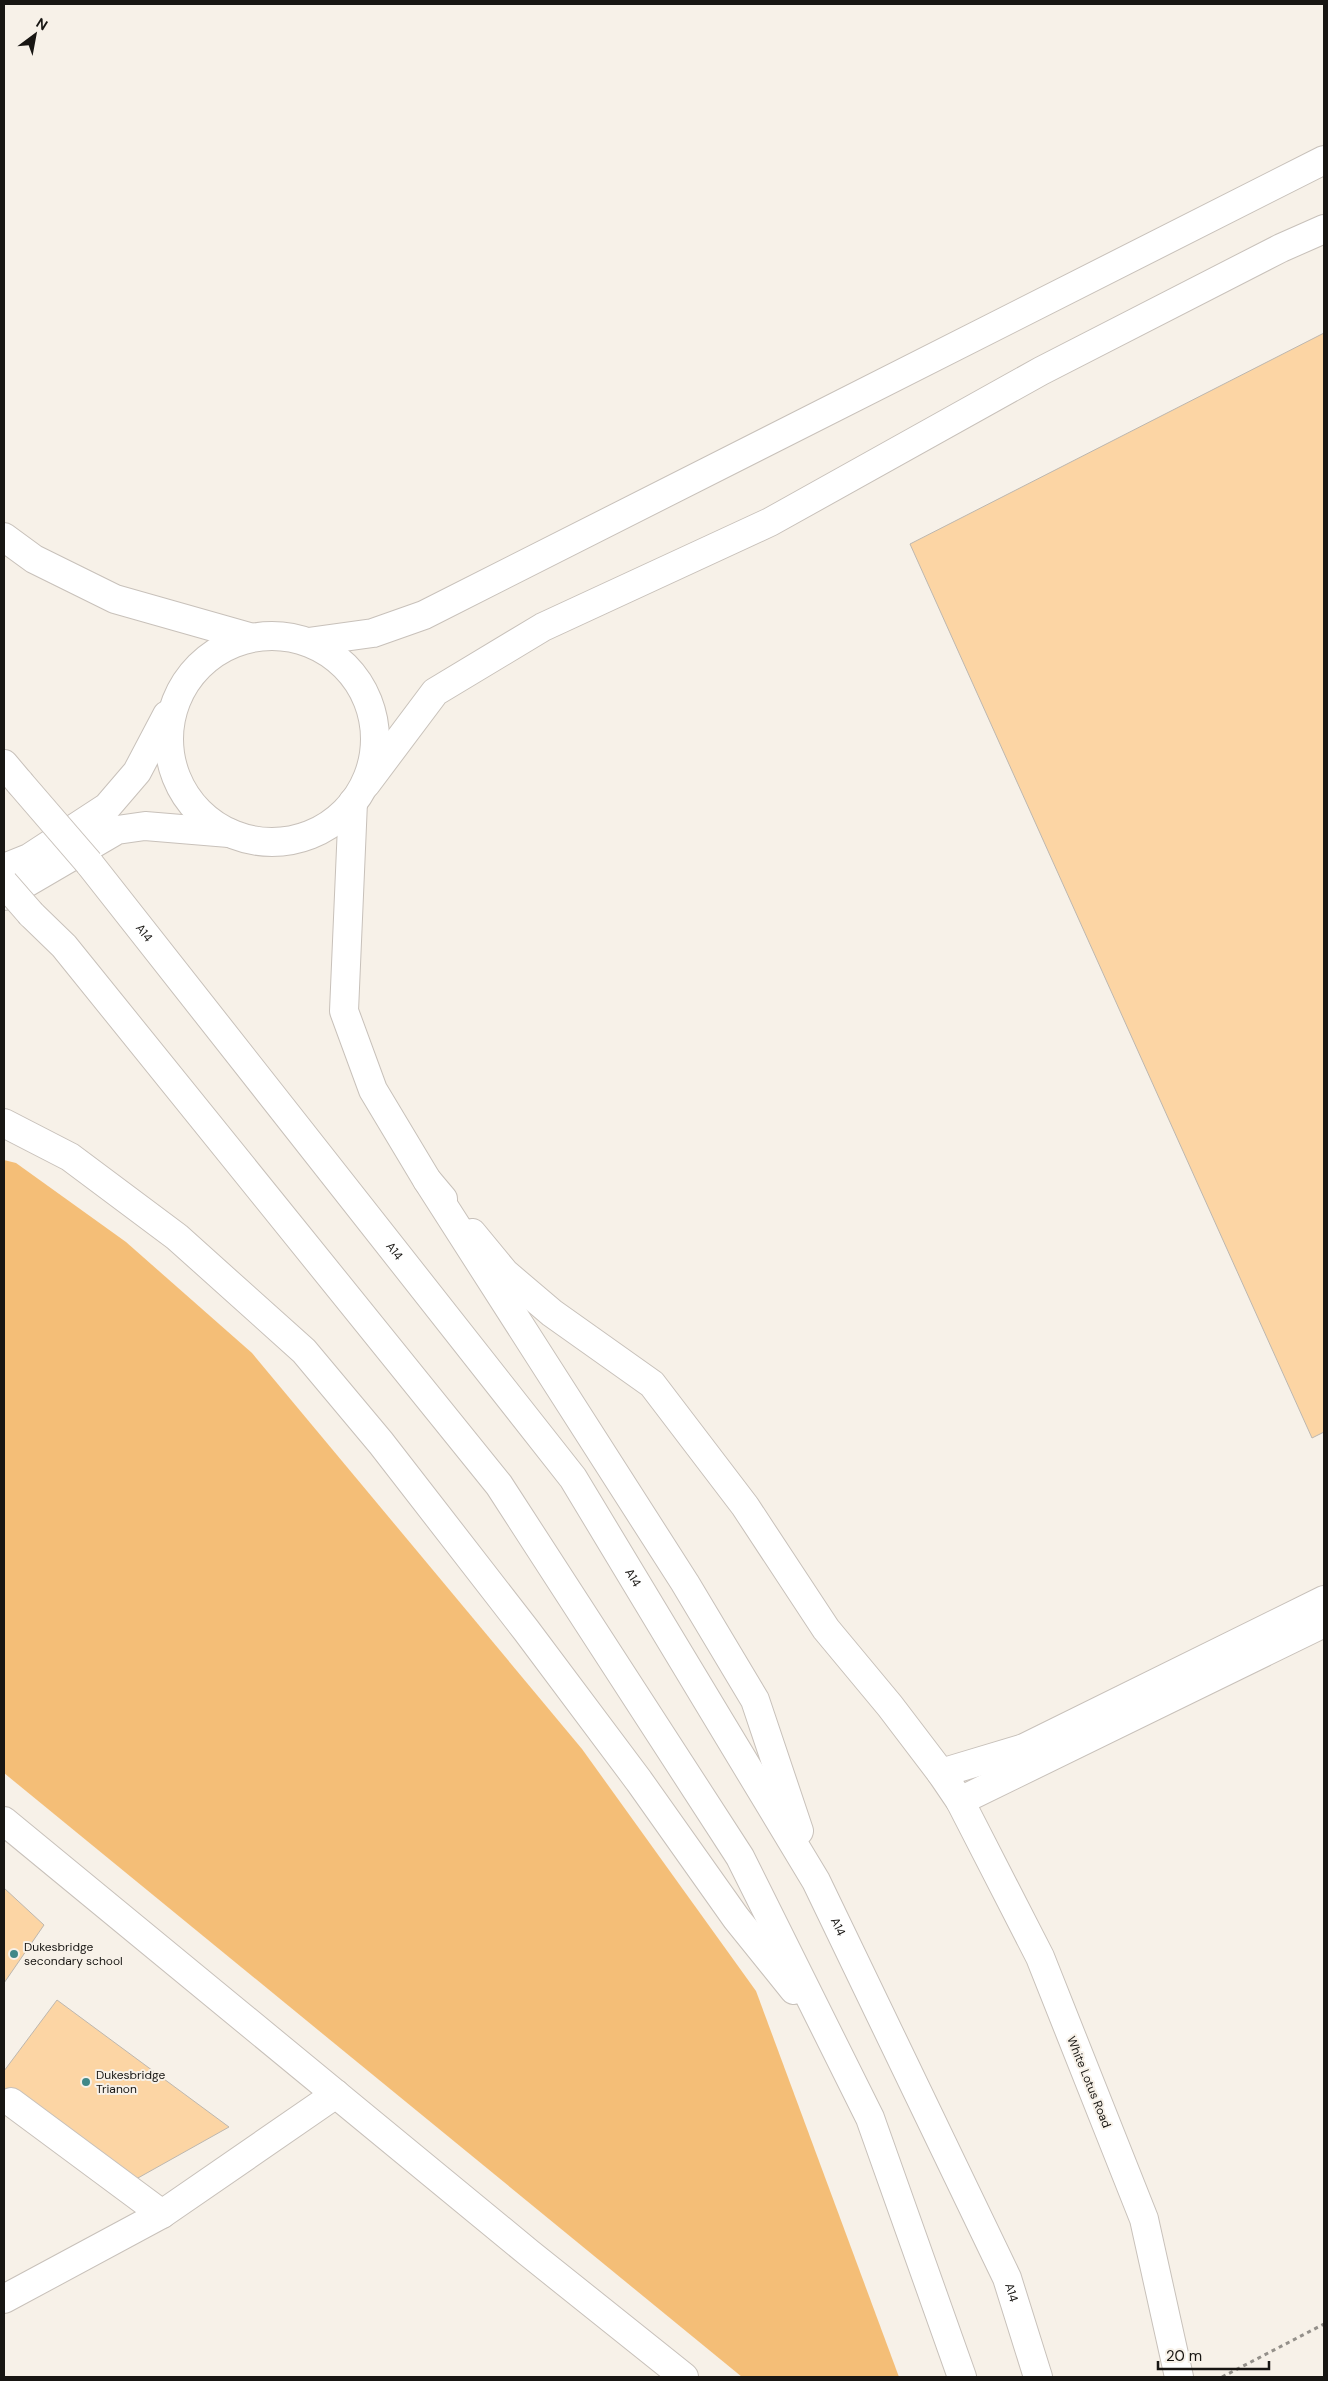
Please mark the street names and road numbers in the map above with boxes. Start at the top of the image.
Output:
street label: A14 [132,921,156,945]
street label: A14 [382,1239,407,1263]
street label: A14 [621,1566,645,1590]
street label: A14 [827,1915,849,1939]
street label: White Lotus Road [1063,2034,1115,2130]
street label: A14 [1001,2281,1022,2304]

